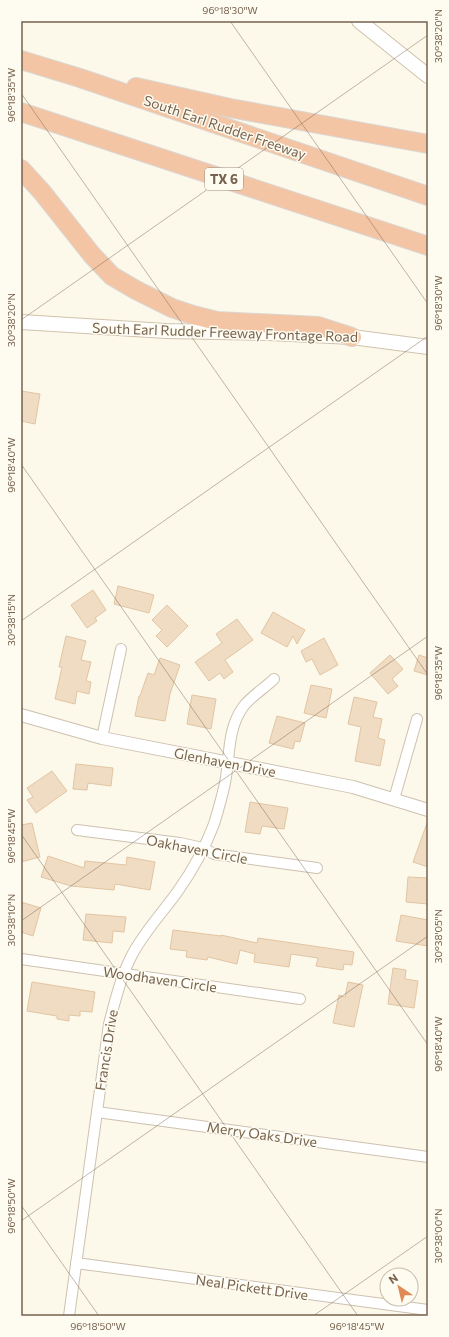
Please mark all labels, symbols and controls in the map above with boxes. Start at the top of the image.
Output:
text: 96°18'30"W [202,4,258,16]
text: 30°38'20"N [432,9,444,63]
text: 96°18'35"W [5,68,17,122]
street label: South Earl Rudder Freeway [142,91,308,163]
road number: TX 6 [205,168,243,190]
text: 96°18'30"W [432,275,444,331]
text: 30°38'20"N [5,293,17,347]
street label: South Earl Rudder Freeway Frontage Road [92,319,358,345]
text: 96°18'40"W [5,437,17,493]
text: 30°38'15"N [5,594,17,646]
text: 96°18'35"W [432,646,444,700]
street label: Glenhaven Drive [173,744,277,780]
text: 96°18'45"W [5,809,17,863]
street label: Oakhaven Circle [145,831,249,867]
text: 30°38'10"N [5,894,17,946]
text: 30°38'05"N [432,909,444,963]
street label: Woodhaven Circle [102,963,218,995]
street label: Francis Drive [91,1008,121,1092]
text: 96°18'40"W [432,1016,444,1072]
street label: Merry Oaks Drive [206,1118,318,1150]
text: 96°18'50"W [5,1178,17,1234]
text: 30°38'00"N [432,1208,444,1264]
north arrow [379,1267,419,1307]
street label: Neal Pickett Drive [195,1271,309,1303]
text: N [386,1271,400,1286]
text: 96°18'50"W [70,1320,126,1332]
text: 96°18'45"W [330,1320,384,1332]

